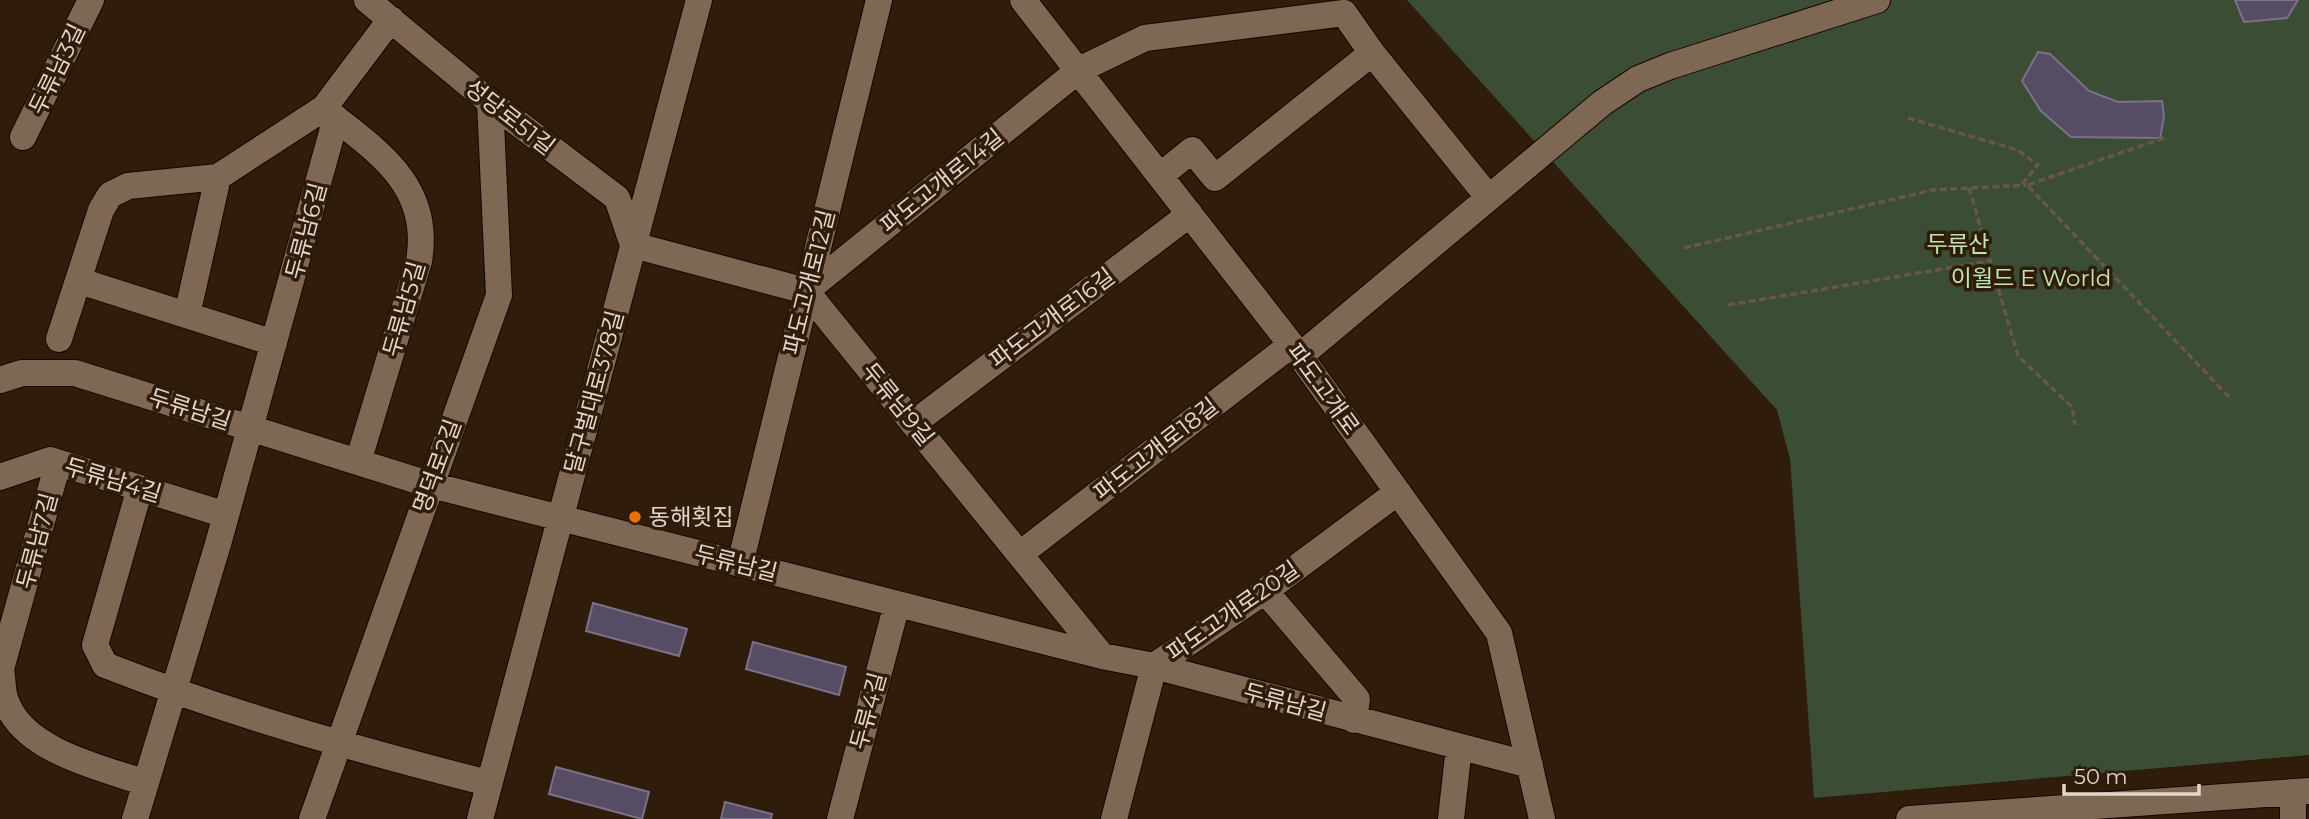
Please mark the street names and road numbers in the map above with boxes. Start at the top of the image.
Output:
street label: 두류남3길 [23,19,91,119]
street label: 성당로51길 [460,73,560,161]
street label: 파도고개로14길 [875,123,1009,239]
street label: 두류남6길 [280,180,332,282]
street label: 파도고개로12길 [777,207,841,357]
street label: 두류남5길 [377,258,431,360]
street label: 파도고개로16길 [984,262,1120,374]
street label: 달구벌대로378길 [559,308,629,476]
street label: 파도고개로 [1281,338,1365,440]
street label: 두류남9길 [856,357,940,451]
street label: 두류남길 [145,383,235,435]
street label: 파도고개로18길 [1088,392,1224,506]
street label: 명덕로2길 [407,415,467,517]
street label: 두류남4길 [61,452,165,508]
street label: 두류남7길 [11,490,63,592]
street label: 두류남길 [692,539,780,587]
street label: 파도고개로20길 [1161,555,1305,667]
street label: 두류4길 [844,669,892,753]
street label: 두류남길 [1240,678,1330,726]

